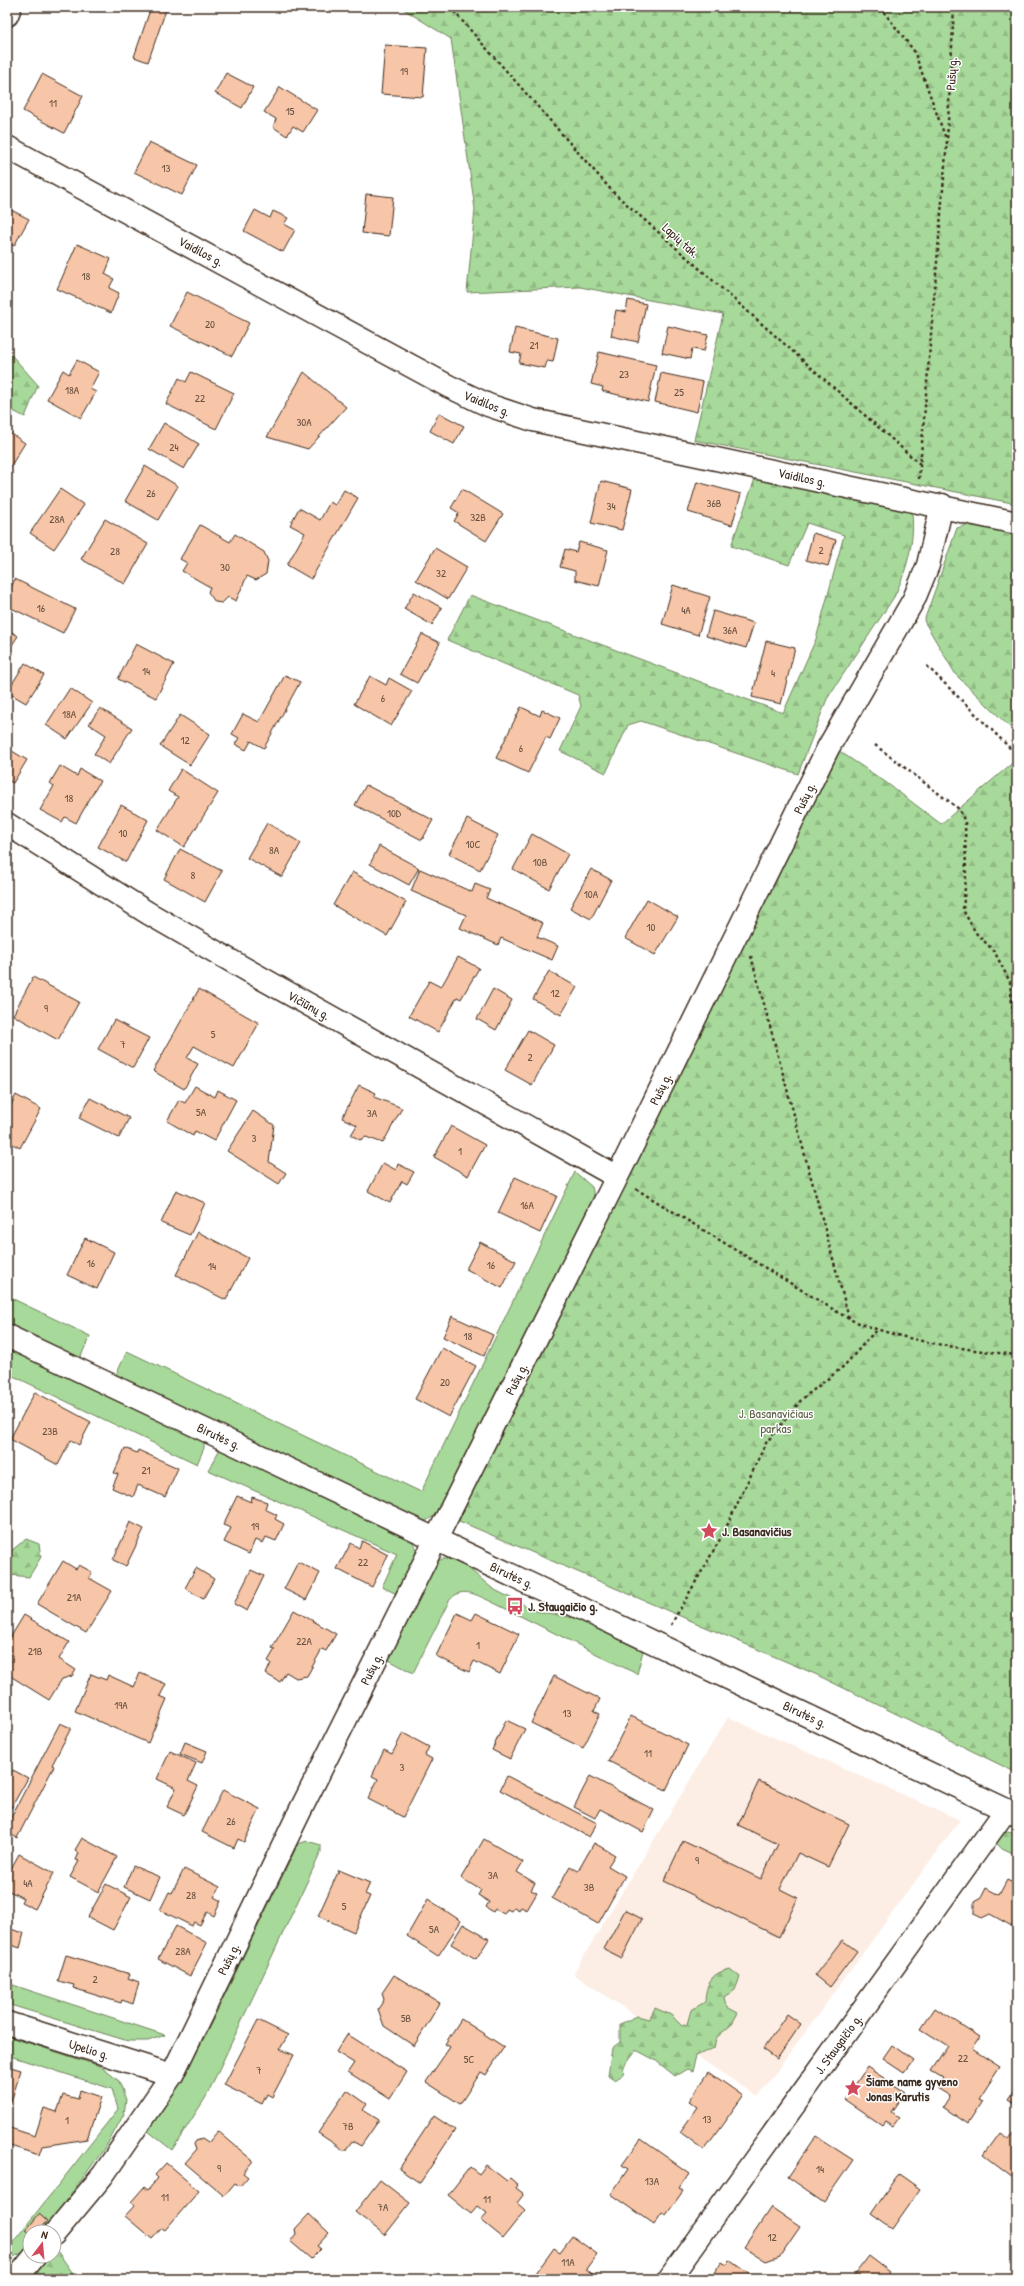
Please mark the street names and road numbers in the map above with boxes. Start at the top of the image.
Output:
street label: Pušų g. [941,57,961,91]
street label: Lapių tak. [659,218,704,262]
street label: Vaidilos g. [175,232,227,270]
street label: Vaidilos g. [461,386,513,421]
street label: Vaidilos g. [776,463,828,491]
street label: Pušų g. [789,779,819,817]
street label: Vičiūnų g. [285,986,334,1024]
street label: Pušų g. [645,1070,675,1108]
street label: Pušų g. [500,1360,532,1398]
street label: Birutės g. [194,1418,244,1454]
street label: Birutės g. [487,1557,537,1593]
street label: Pušų g. [355,1650,387,1688]
street label: Birutės g. [780,1696,830,1732]
street label: Pušų g. [213,1940,243,1978]
street label: J. Staugaičio g. [810,2010,866,2078]
street label: Upelio g. [67,2034,111,2064]

